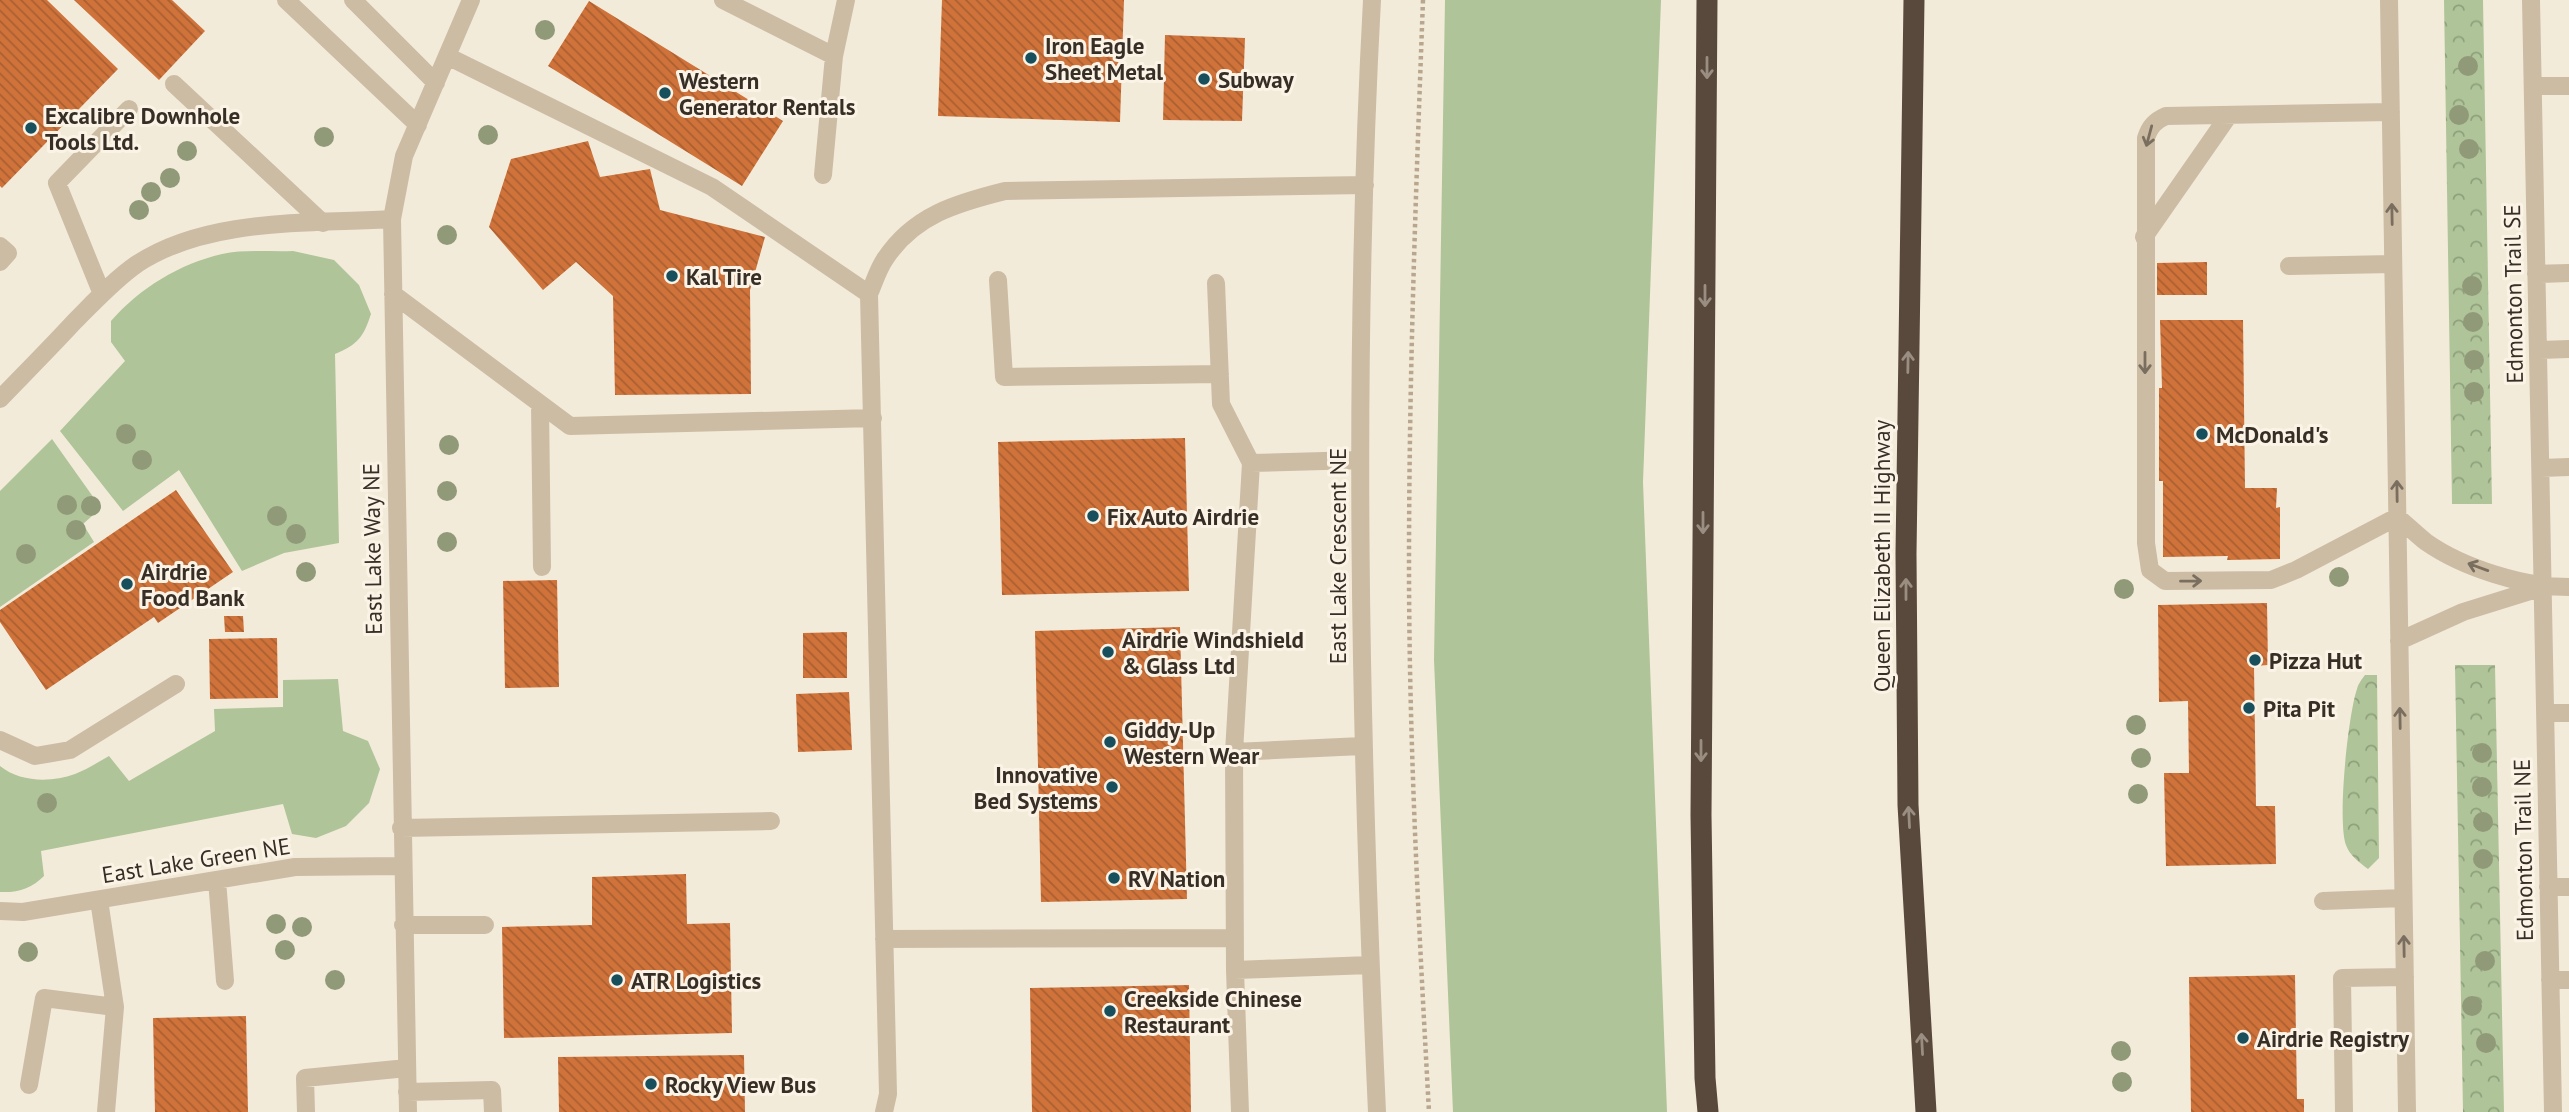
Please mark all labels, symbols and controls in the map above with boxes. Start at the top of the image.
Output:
place label: Iron Eagle Sheet Metal [1045,31,1163,86]
marker: Iron Eagle Sheet Metal [1023,50,1039,66]
one-way arrow [1700,56,1714,79]
place label: Subway [1218,65,1295,94]
place label: Western Generator Rentals [679,66,856,121]
marker: Subway [1196,71,1212,87]
marker: Western Generator Rentals [657,85,673,101]
place label: Excalibre Downhole Tools Ltd. [45,101,240,156]
marker: Excalibre Downhole Tools Ltd. [23,120,39,136]
one-way arrow [2142,125,2155,147]
one-way arrow [2385,203,2399,226]
street label: Edmonton Trail SE [2497,204,2529,384]
place label: Kal Tire [686,262,762,291]
marker: Kal Tire [664,268,680,284]
one-way arrow [1698,284,1712,307]
one-way arrow [1901,351,1915,374]
one-way arrow [2138,351,2152,374]
street label: Queen Elizabeth II Highway [1867,419,1896,692]
place label: McDonald's [2216,420,2329,449]
marker: McDonald's [2194,426,2210,442]
street label: East Lake Crescent NE [1323,448,1352,664]
street label: East Lake Way NE [356,463,388,635]
one-way arrow [2390,480,2404,503]
place label: Fix Auto Airdrie [1107,502,1259,531]
marker: Fix Auto Airdrie [1085,508,1101,524]
one-way arrow [1696,511,1710,534]
place label: Airdrie Food Bank [141,557,245,612]
one-way arrow [2467,560,2489,572]
one-way arrow [2179,574,2202,588]
marker: Airdrie Food Bank [119,576,135,592]
one-way arrow [1899,578,1913,601]
place label: Airdrie Windshield & Glass Ltd [1122,625,1304,680]
marker: Airdrie Windshield & Glass Ltd [1100,644,1116,660]
place label: Pizza Hut [2269,646,2362,675]
marker: Pizza Hut [2247,652,2263,668]
place label: Pita Pit [2263,694,2335,723]
marker: Pita Pit [2241,700,2257,716]
one-way arrow [2393,707,2407,730]
place label: Giddy-Up Western Wear [1124,715,1260,770]
marker: Giddy-Up Western Wear [1102,734,1118,750]
one-way arrow [1694,739,1708,762]
street label: Edmonton Trail NE [2507,758,2539,942]
place label: Innovative Bed Systems [974,760,1098,815]
marker: Innovative Bed Systems [1104,779,1120,795]
one-way arrow [1902,806,1915,829]
street label: East Lake Green NE [100,831,292,889]
place label: RV Nation [1128,864,1225,893]
marker: RV Nation [1106,870,1122,886]
one-way arrow [2397,935,2411,958]
place label: ATR Logistics [631,966,762,995]
marker: ATR Logistics [609,972,625,988]
place label: Creekside Chinese Restaurant [1124,984,1302,1039]
marker: Creekside Chinese Restaurant [1102,1003,1118,1019]
place label: Airdrie Registry [2257,1024,2410,1053]
marker: Airdrie Registry [2235,1030,2251,1046]
one-way arrow [1916,1033,1929,1056]
place label: Rocky View Bus [665,1070,816,1099]
marker: Rocky View Bus [643,1076,659,1092]

